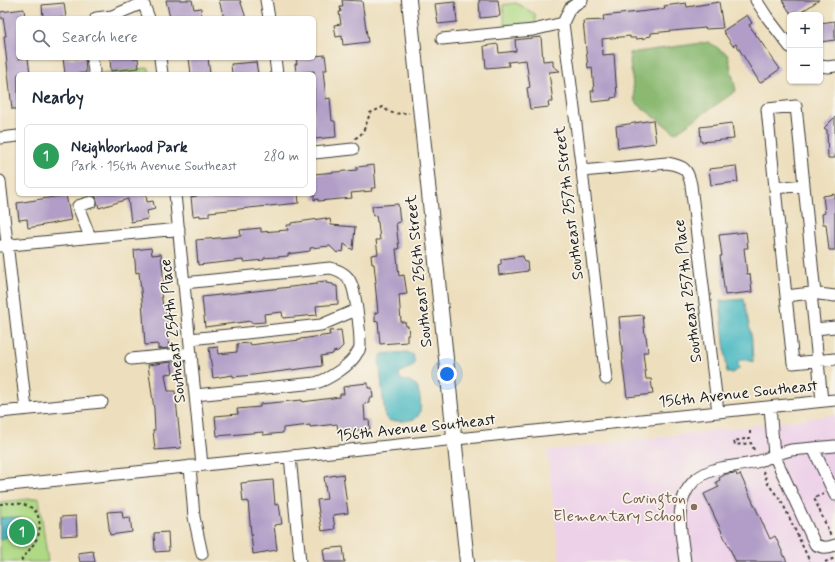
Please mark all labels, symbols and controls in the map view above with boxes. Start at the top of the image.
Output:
map controls [787,12,823,84]
button: + [787,12,823,48]
search box [16,16,316,60]
icon: search [30,27,52,49]
text: Search here [62,28,138,48]
button: − [787,48,823,84]
text: Nearby [32,87,84,109]
street label: Southeast 257th Street [549,124,589,281]
text: Neighborhood Park [71,138,188,158]
text: 1 [43,148,49,165]
text: 280 m [264,148,299,165]
text: Park · 156th Avenue Southeast [71,158,237,175]
street label: Southeast 256th Street [400,193,437,348]
street label: Southeast 257th Place [669,218,707,364]
street label: Southeast 254th Place [155,258,191,404]
your location [437,364,457,384]
street label: 156th Avenue Southeast [657,375,819,413]
street label: 156th Avenue Southeast [335,409,497,447]
place label: Covington Elementary School [553,488,686,527]
marker: Covington Elementary School [689,502,699,512]
pin: 1 [9,517,35,547]

